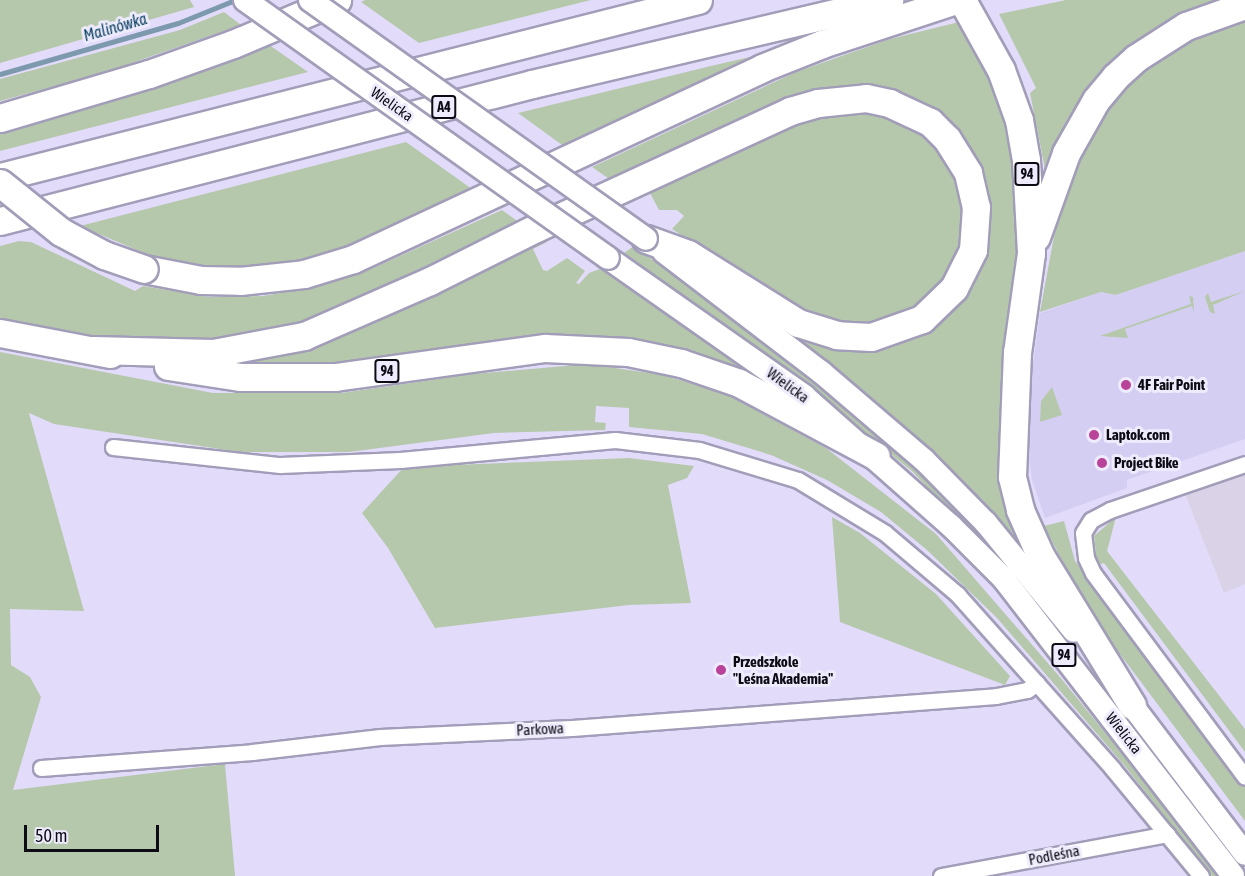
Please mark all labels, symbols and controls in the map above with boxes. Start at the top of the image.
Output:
water label: Malinówka [81,9,149,45]
street label: Wielicka [367,83,417,125]
road number: A4 [430,96,458,118]
road number: 94 [1014,163,1040,185]
road number: 94 [374,360,400,382]
street label: Wielicka [763,364,813,406]
place label: 4F Fair Point [1138,376,1205,394]
marker: 4F Fair Point [1119,378,1133,392]
place label: Laptok.com [1106,426,1170,444]
marker: Laptok.com [1087,428,1101,442]
place label: Project Bike [1114,454,1179,472]
marker: Project Bike [1095,456,1109,470]
road number: 94 [1050,644,1078,666]
place label: Przedszkole "Leśna Akademia" [733,652,833,687]
marker: Przedszkole "Leśna Akademia" [714,663,728,677]
street label: Wielicka [1102,709,1146,757]
street label: Parkowa [516,719,564,739]
scale bar [27,813,162,851]
text: 50 m [35,825,67,846]
street label: Podleśna [1027,841,1081,869]

